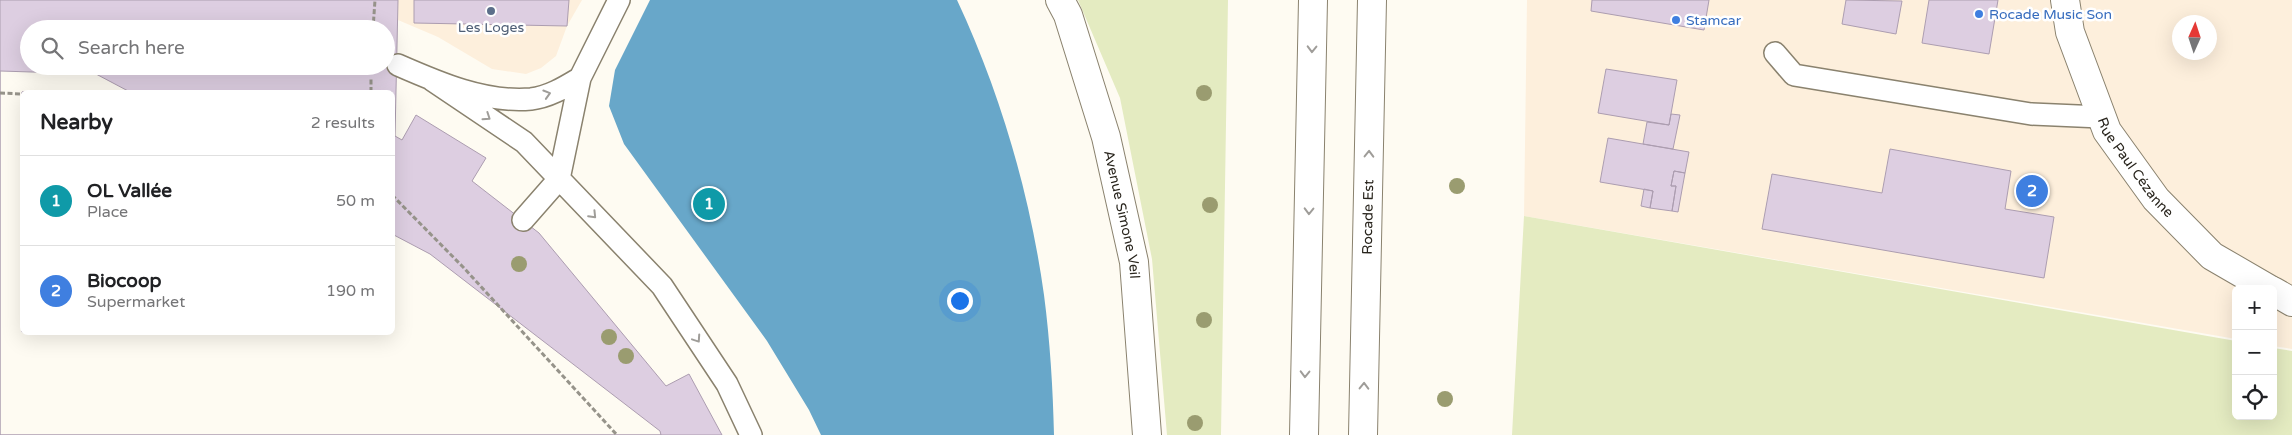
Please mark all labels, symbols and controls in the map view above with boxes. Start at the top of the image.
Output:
marker: Les Loges [485,5,497,17]
place label: Rocade Music Son [1989,6,2112,23]
marker: Rocade Music Son [1973,8,1985,20]
place label: Stamcar [1686,12,1742,29]
marker: Stamcar [1670,14,1682,26]
north arrow [2172,15,2217,60]
place label: Les Loges [458,19,524,36]
search box [20,20,395,75]
icon: search [38,34,66,62]
text: Search here [78,37,185,59]
one-way arrow [1307,45,1317,53]
one-way arrow [543,90,551,100]
text: Nearby [40,110,113,135]
one-way arrow [481,111,491,120]
text: 2 results [311,113,375,133]
street label: Rue Paul Cézanne [2094,115,2177,221]
street label: Avenue Simone Veil [1100,149,1143,279]
one-way arrow [1364,150,1374,158]
pin: 2 [2016,172,2048,210]
street label: Rocade Est [1359,179,1377,255]
text: OL Vallée [87,180,172,202]
pin: 1 [693,185,725,223]
text: 1 [51,191,61,211]
text: 50 m [336,191,375,211]
text: Place [87,202,128,222]
one-way arrow [1304,208,1314,215]
one-way arrow [587,209,596,218]
text: Biocoop [87,270,161,292]
text: 2 [51,281,61,301]
text: 190 m [326,281,375,301]
map controls [2232,285,2277,420]
button: + [2232,285,2277,330]
your location [947,288,973,314]
text: Supermarket [87,292,185,312]
button: − [2232,330,2277,375]
one-way arrow [690,333,700,342]
one-way arrow [1300,370,1310,378]
button: locate [2232,375,2277,420]
one-way arrow [1359,382,1369,390]

